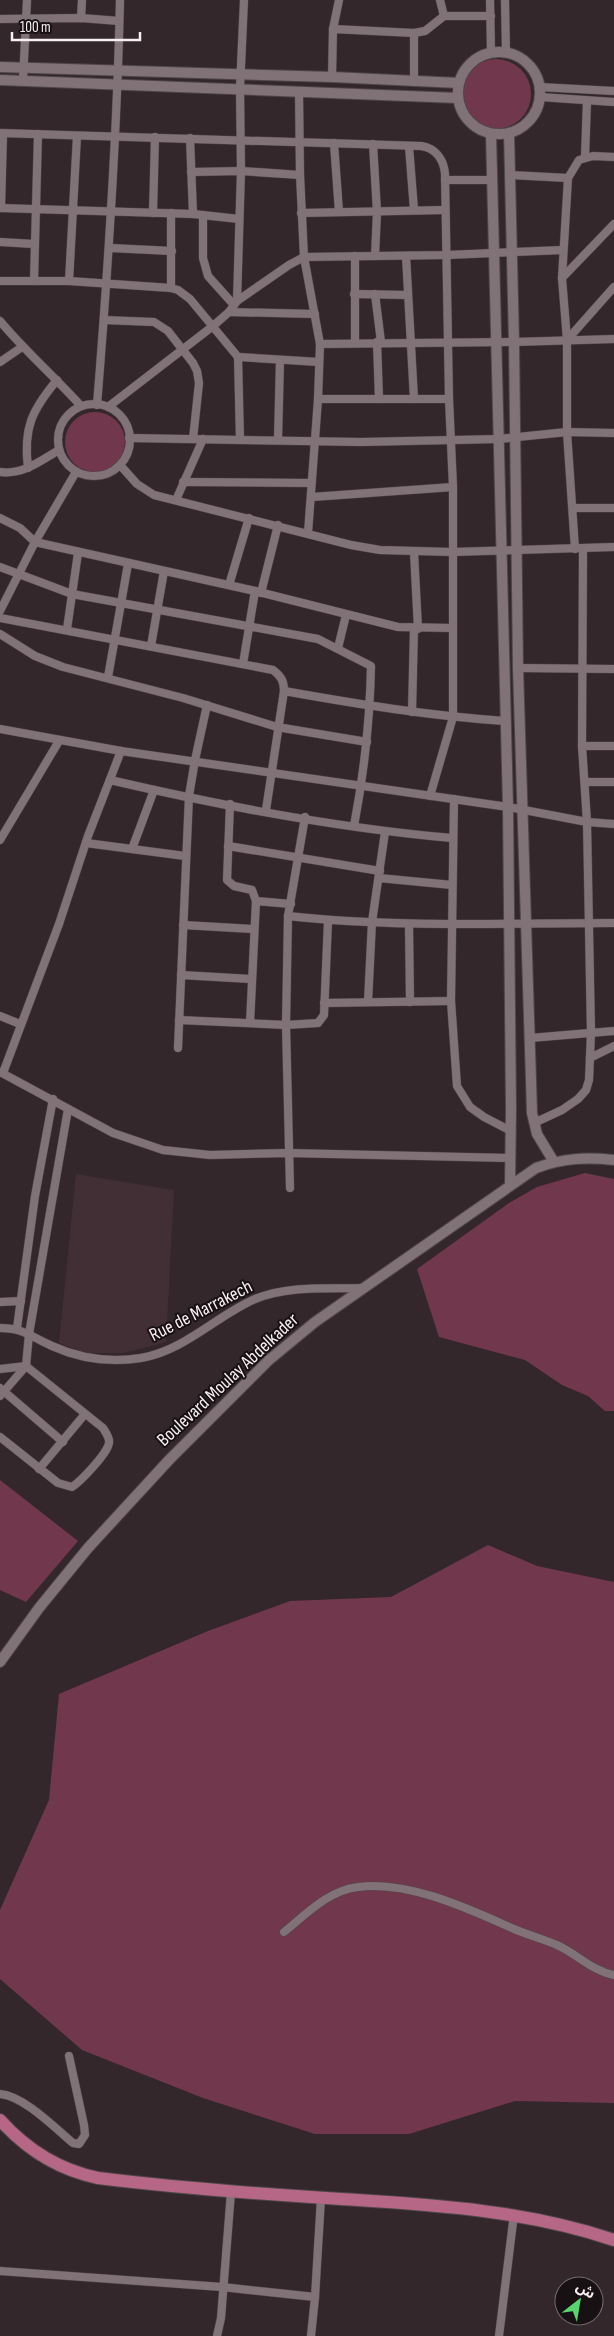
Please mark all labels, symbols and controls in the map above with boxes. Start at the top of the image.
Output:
scale bar [12,10,140,42]
text: 100 m [20,18,51,37]
street label: Rue de Marrakech [146,1275,256,1347]
street label: Boulevard Moulay Abdelkader [153,1308,304,1451]
north arrow [554,2276,604,2326]
text: ش [573,2278,598,2303]

